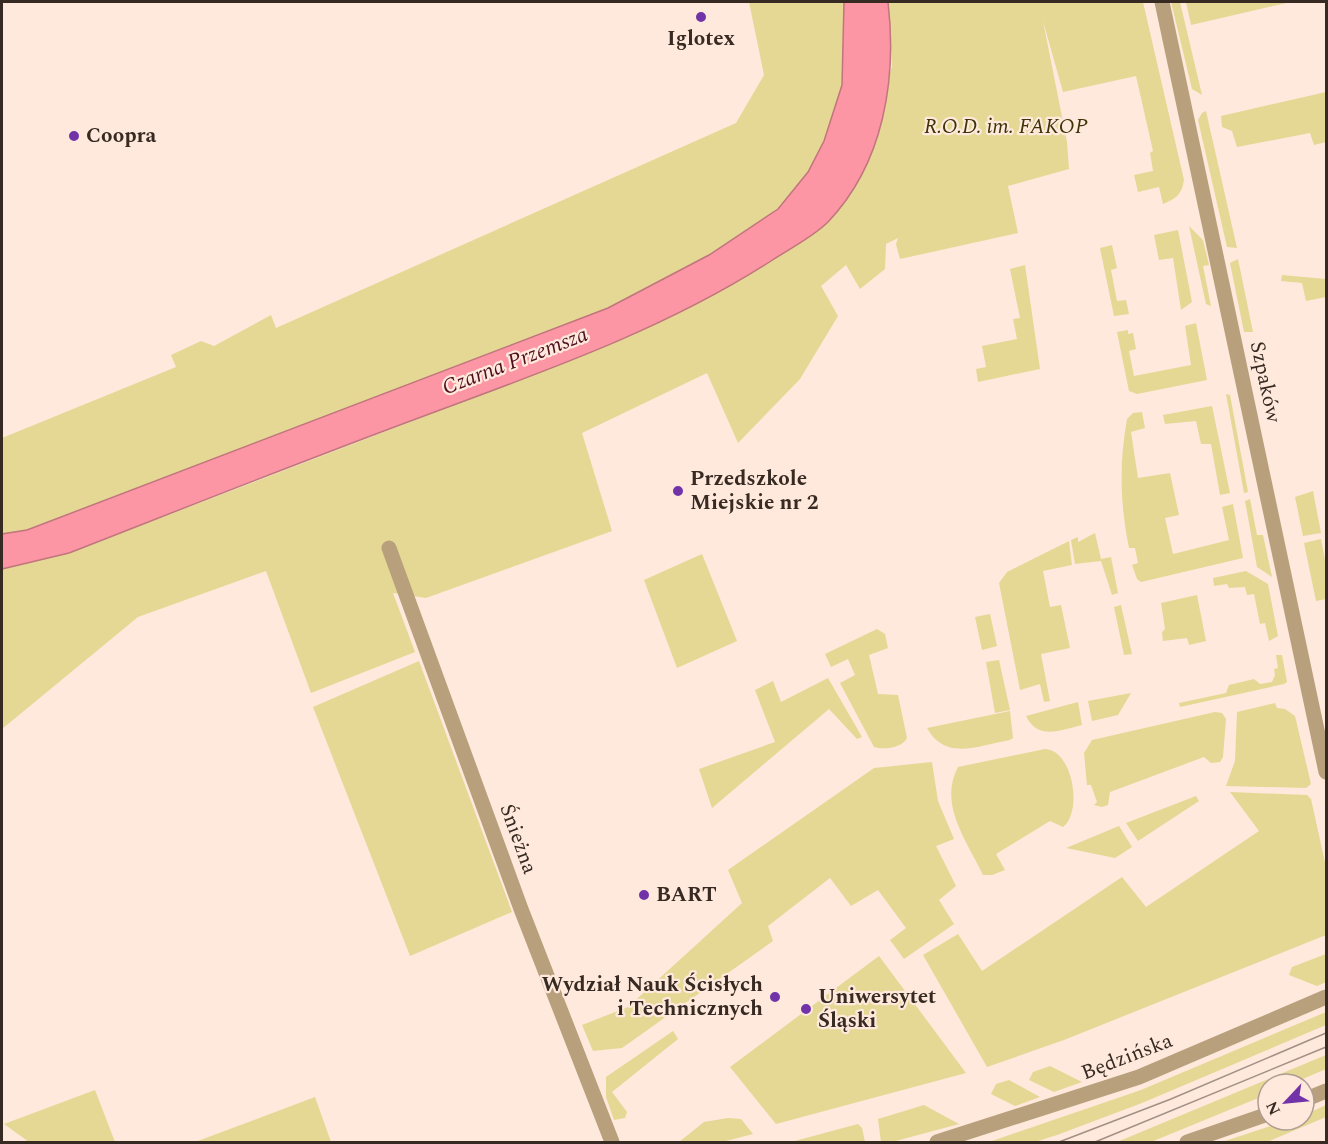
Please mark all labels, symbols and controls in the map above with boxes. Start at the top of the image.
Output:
marker: Iglotex [694,10,708,24]
place label: Iglotex [667,23,735,55]
park label: R.O.D. im. FAKOP [924,111,1088,143]
place label: Coopra [86,120,157,152]
marker: Coopra [67,129,81,143]
water label: Czarna Przemsza [437,318,593,404]
street label: Szpaków [1241,339,1289,427]
place label: Przedszkole Miejskie nr 2 [690,463,819,519]
marker: Przedszkole Miejskie nr 2 [671,484,685,498]
street label: Śnieżna [491,799,546,879]
place label: BART [656,879,717,911]
marker: BART [637,888,651,902]
place label: Wydział Nauk Ścisłych i Technicznych [542,969,763,1025]
place label: Uniwersytet Śląski [818,981,936,1037]
marker: Wydział Nauk Ścisłych i Technicznych [768,990,782,1004]
marker: Uniwersytet Śląski [799,1002,813,1016]
street label: Będzińska [1077,1025,1178,1089]
north arrow [1256,1072,1316,1132]
text: N [1260,1097,1287,1119]

